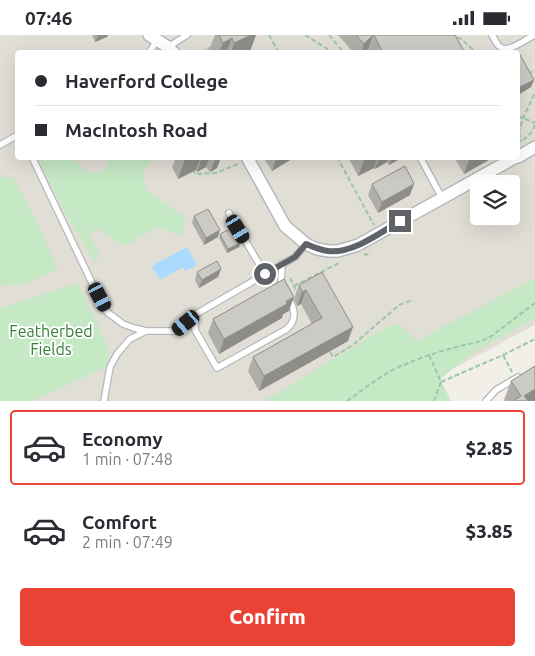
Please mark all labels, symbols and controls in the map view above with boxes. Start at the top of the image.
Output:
text: 07:46 [25,7,73,29]
text: Haverford College [65,70,228,92]
text: MacIntosh Road [65,119,208,141]
map controls [470,175,520,225]
button: layers [470,175,520,225]
route end [389,210,411,232]
car [223,212,252,246]
route start [254,263,276,285]
car [86,280,113,314]
car [169,308,202,338]
park label: Featherbed Fields [9,322,93,358]
icon: car [22,425,67,470]
text: Economy [82,428,163,450]
text: $2.85 [465,437,513,459]
text: 1 min · 07:48 [82,450,173,468]
icon: car [22,508,67,553]
text: Comfort [82,511,157,533]
text: $3.85 [465,520,513,542]
text: 2 min · 07:49 [82,533,173,551]
button: Confirm [20,588,515,646]

